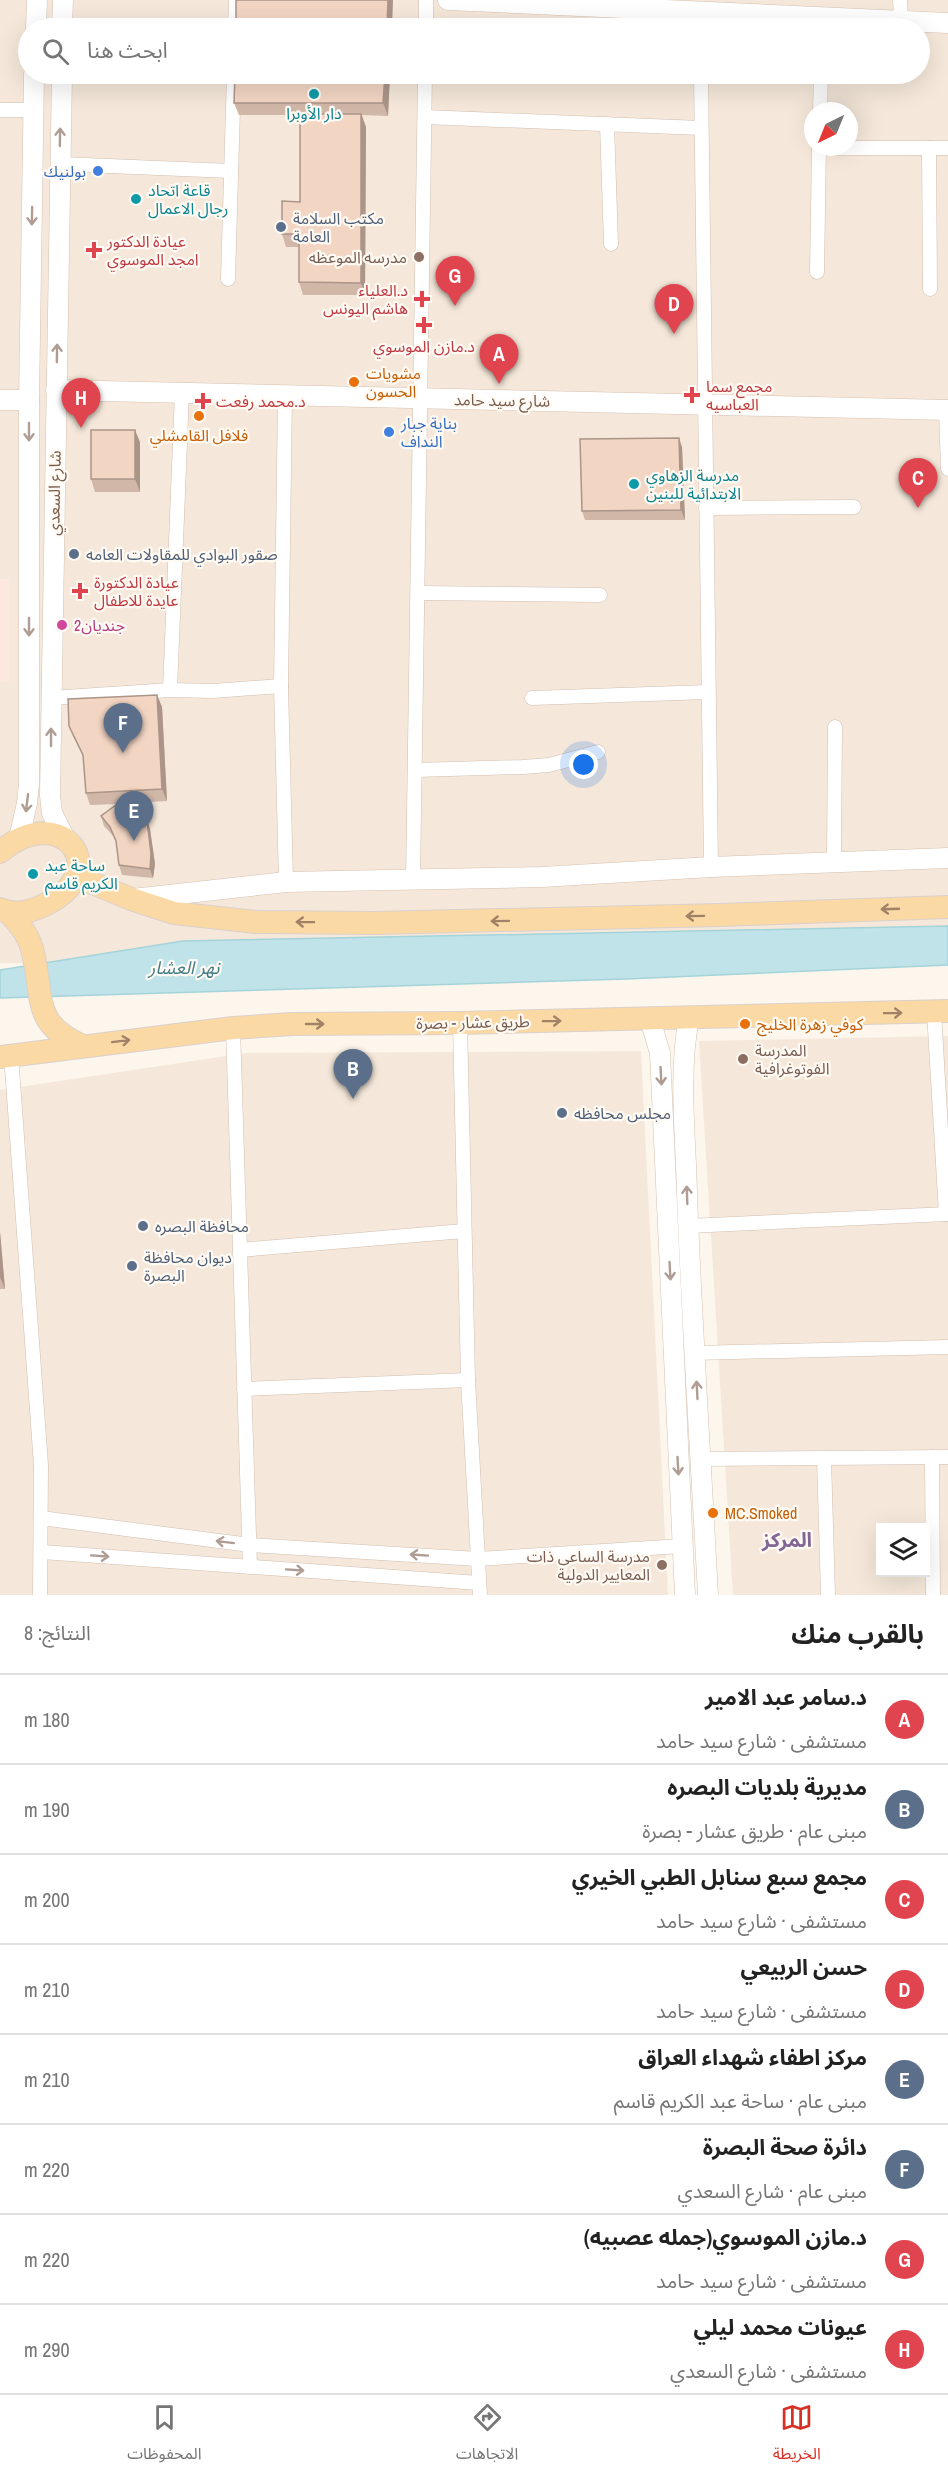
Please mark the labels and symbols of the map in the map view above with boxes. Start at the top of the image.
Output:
marker: دار الأوبرا [307,87,321,101]
place label: دار الأوبرا [286,102,342,124]
north arrow [804,102,858,156]
one-way arrow [55,127,66,147]
place label: بولنيك [44,160,86,182]
marker: بولنيك [91,164,105,178]
place label: قاعة اتحاد رجال الاعمال [148,179,228,219]
marker: قاعة اتحاد رجال الاعمال [129,192,143,206]
one-way arrow [26,205,38,225]
place label: مكتب السلامة العامة [293,207,384,247]
marker: مكتب السلامة العامة [274,220,288,234]
place label: عيادة الدكتور امجد الموسوي [106,230,199,272]
marker: عيادة الدكتور امجد الموسوي [85,241,103,259]
place label: مدرسه الموعظه [309,246,407,268]
marker: مدرسه الموعظه [412,250,426,264]
pin: G [436,256,474,306]
place label: د.العلياء هاشم اليونس [323,279,408,321]
pin: D [654,284,694,334]
marker: د.العلياء هاشم اليونس [413,290,431,308]
marker: د.مازن الموسوي [415,316,433,334]
pin: A [480,334,518,384]
place label: د.مازن الموسوي [373,335,475,359]
one-way arrow [51,343,63,363]
place label: مشويات الحسون [366,362,421,402]
marker: مشويات الحسون [347,375,361,389]
place label: مجمع سما العباسيه [706,375,772,415]
pin: H [62,378,100,428]
marker: مجمع سما العباسيه [683,386,701,404]
street label: شارع سيد حامد [454,388,550,414]
place label: د.محمد رفعت [216,390,306,412]
marker: د.محمد رفعت [194,392,212,410]
marker: فلافل القامشلي [192,409,206,423]
place label: بناية جبار النداف [400,412,457,452]
one-way arrow [23,421,35,441]
place label: فلافل القامشلي [150,424,248,448]
marker: بناية جبار النداف [382,425,396,439]
street label: شارع السعدي [42,450,68,536]
pin: C [898,458,938,508]
place label: مدرسة الزهاوي اﻻبتدائية للبنين [646,464,741,504]
marker: مدرسة الزهاوي اﻻبتدائية للبنين [627,477,641,491]
place label: صقور البوادي للمقاولات العامه [86,543,278,567]
marker: صقور البوادي للمقاولات العامه [67,547,81,561]
place label: عيادة الدكتورة عايدة للاطفال [94,571,179,611]
marker: عيادة الدكتورة عايدة للاطفال [71,582,89,600]
place label: جنديان2 [74,614,125,636]
one-way arrow [23,616,35,636]
marker: جنديان2 [55,618,69,632]
pin: F [104,704,142,753]
one-way arrow [45,727,57,747]
your location [569,750,598,779]
one-way arrow [21,792,32,812]
pin: E [114,792,154,841]
place label: ساحة عبد الكريم قاسم [45,854,118,896]
marker: ساحة عبد الكريم قاسم [26,867,40,881]
one-way arrow [880,903,900,914]
one-way arrow [685,910,705,922]
one-way arrow [490,915,510,926]
one-way arrow [295,916,315,928]
water label: نهر العشار [147,955,221,980]
one-way arrow [883,1008,903,1019]
street label: طريق عشار - بصرة [416,1010,530,1034]
place label: كوفي زهرة الخليج [757,1013,864,1037]
one-way arrow [541,1015,561,1027]
marker: كوفي زهرة الخليج [738,1017,752,1031]
one-way arrow [304,1018,324,1030]
one-way arrow [110,1036,130,1047]
place label: المدرسة الفوتوغرافية [755,1039,829,1079]
pin: B [334,1050,372,1099]
marker: المدرسة الفوتوغرافية [736,1052,750,1066]
one-way arrow [655,1065,666,1085]
place label: مجلس محافظه [574,1102,671,1124]
marker: مجلس محافظه [555,1106,569,1120]
one-way arrow [682,1186,693,1206]
place label: محافظة البصره [155,1215,249,1237]
marker: محافظة البصره [136,1219,150,1233]
place label: ديوان محافظة البصرة [144,1246,232,1286]
marker: ديوان محافظة البصرة [125,1259,139,1273]
one-way arrow [664,1260,675,1280]
one-way arrow [691,1380,702,1400]
one-way arrow [673,1455,684,1475]
place label: MC.Smoked [725,1502,797,1524]
marker: MC.Smoked [706,1506,720,1520]
district label: المركز [761,1526,812,1553]
one-way arrow [216,1536,235,1547]
place label: مدرسة الساعي ذات المعايير الدولية [527,1545,650,1585]
one-way arrow [410,1549,430,1560]
one-way arrow [90,1551,110,1562]
marker: مدرسة الساعي ذات المعايير الدولية [655,1558,669,1572]
one-way arrow [284,1565,304,1576]

